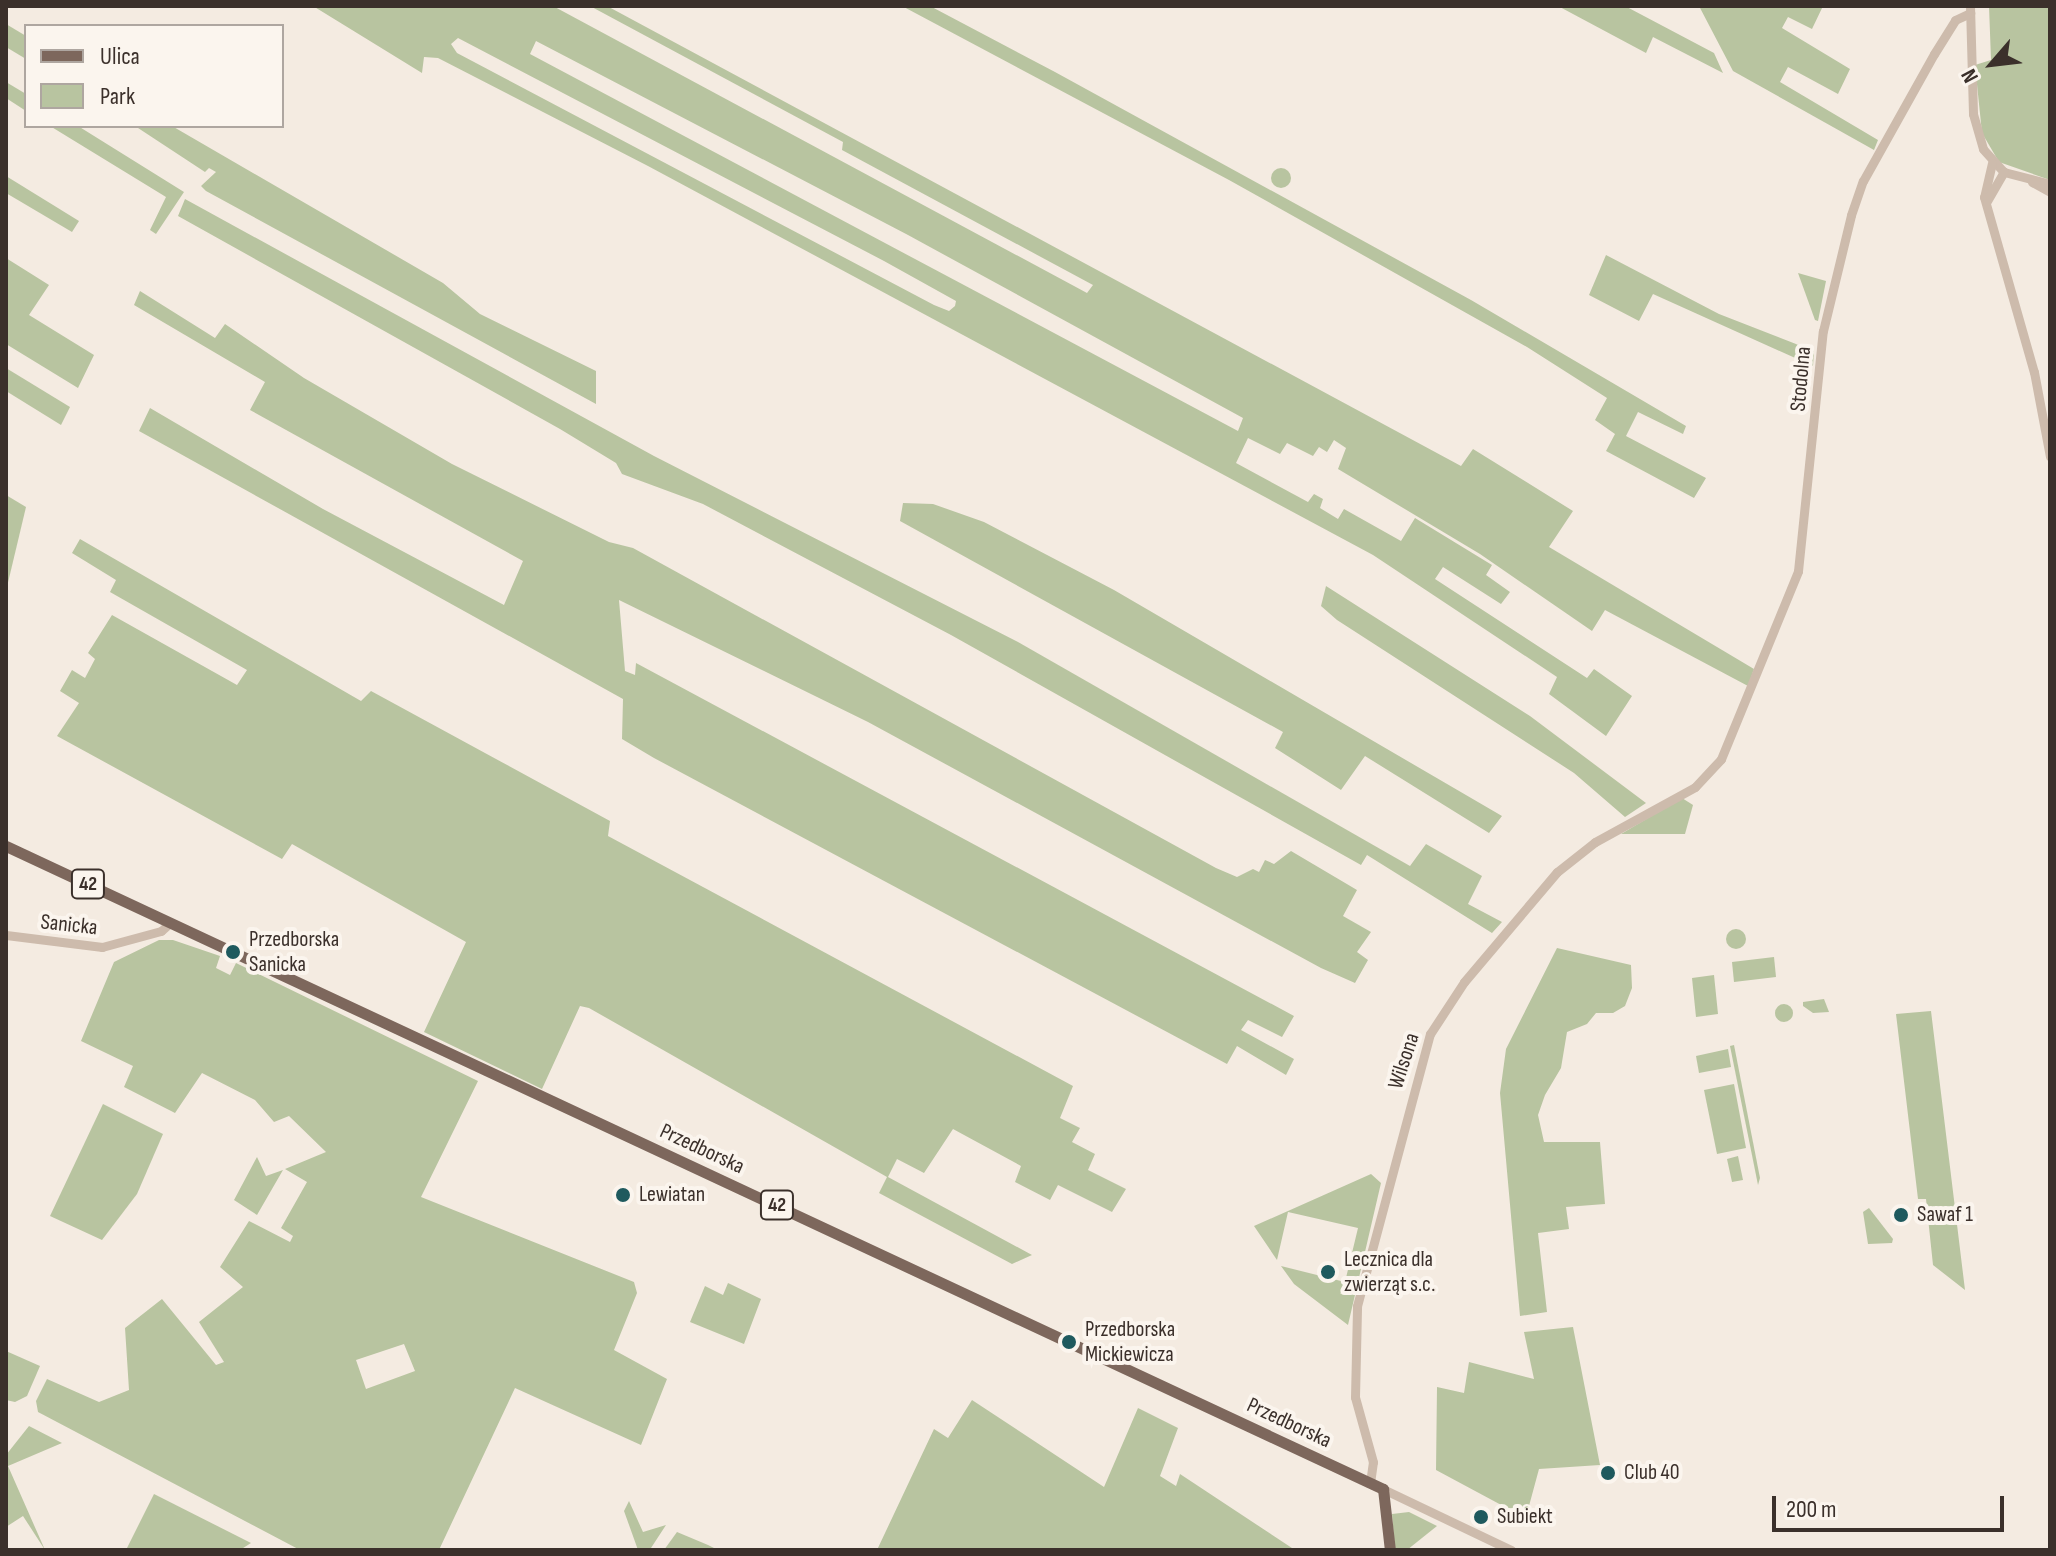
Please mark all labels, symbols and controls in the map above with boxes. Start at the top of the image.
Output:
legend [24,24,284,128]
north arrow [1952,24,2032,104]
text: Ulica [100,42,140,71]
text: N [1956,64,1985,87]
text: Park [100,82,135,111]
street label: Stodolna [1785,345,1817,413]
road number: 42 [70,868,106,900]
street label: Sanicka [39,909,99,941]
place label: Przedborska Sanicka [249,926,339,978]
marker: Przedborska Sanicka [224,943,242,961]
street label: Wilsona [1383,1030,1425,1092]
street label: Przedborska [656,1118,748,1180]
place label: Lewiatan [639,1182,705,1208]
marker: Lewiatan [614,1186,632,1204]
road number: 42 [759,1189,795,1221]
place label: Sawaf 1 [1917,1202,1973,1228]
marker: Sawaf 1 [1892,1206,1910,1224]
place label: Lecznica dla zwierząt s.c. [1344,1246,1435,1298]
marker: Lecznica dla zwierząt s.c. [1319,1263,1337,1281]
place label: Przedborska Mickiewicza [1085,1316,1175,1368]
marker: Przedborska Mickiewicza [1060,1333,1078,1351]
street label: Przedborska [1243,1392,1335,1454]
place label: Club 40 [1624,1460,1680,1486]
marker: Club 40 [1599,1464,1617,1482]
scale bar [1776,1480,2008,1530]
text: 200 m [1786,1495,1837,1524]
place label: Subiekt [1497,1504,1553,1530]
marker: Subiekt [1472,1508,1490,1526]

